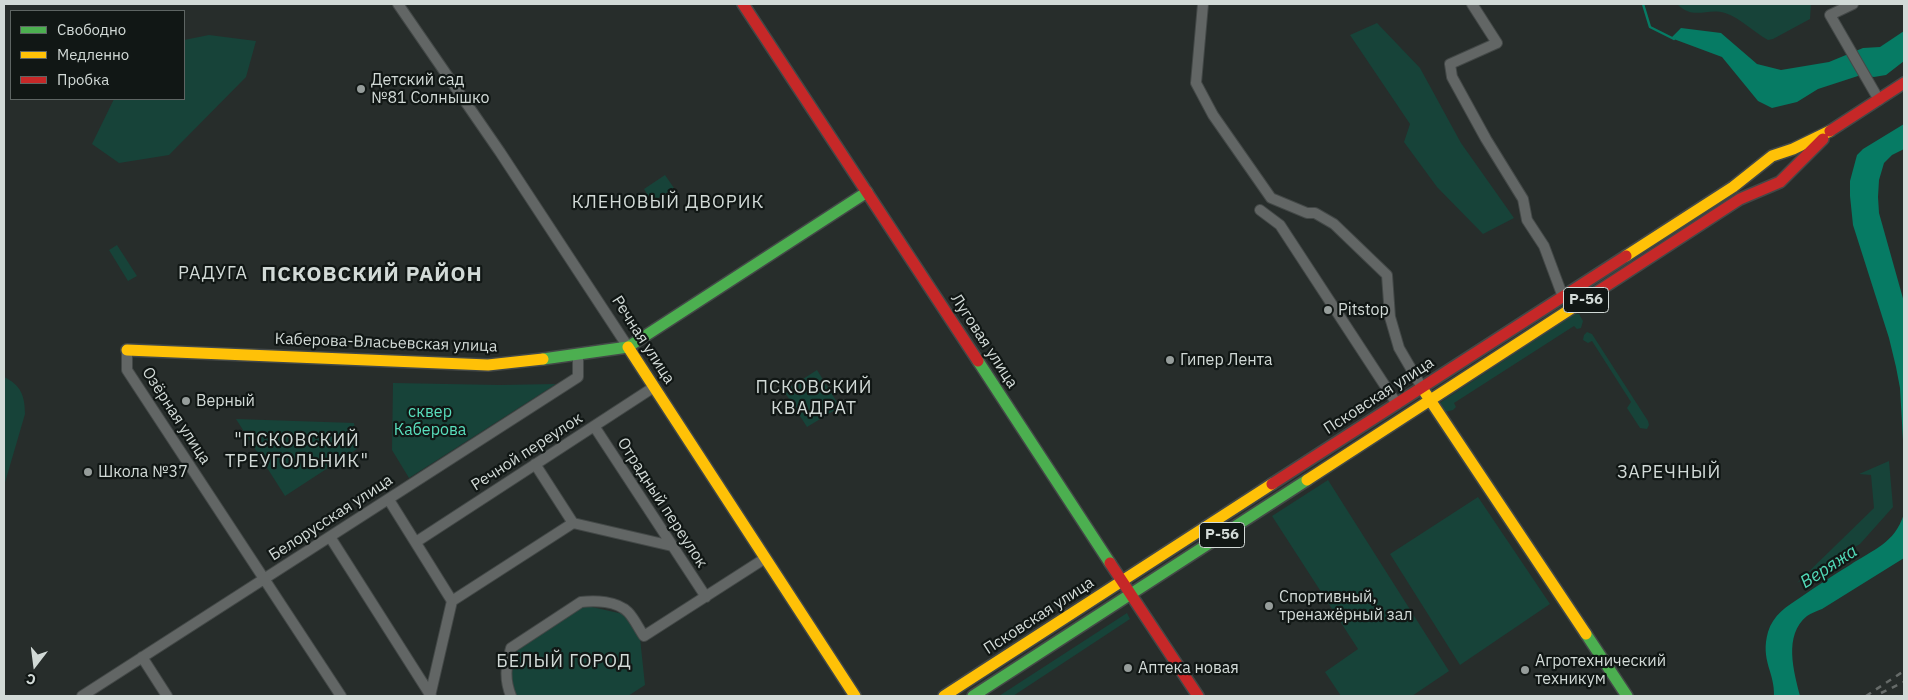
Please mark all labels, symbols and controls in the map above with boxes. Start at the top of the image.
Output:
legend [10,10,185,100]
text: Свободно [57,20,126,39]
text: Медленно [57,45,129,64]
text: Пробка [57,70,109,89]
place label: Детский сад №81 Солнышко [371,70,490,108]
marker: Детский сад №81 Солнышко [355,83,367,95]
district label: КЛЕНОВЫЙ ДВОРИК [570,192,766,214]
district label: ПСКОВСКИЙ РАЙОН [259,262,485,288]
district label: РАДУГА [177,263,249,285]
road number: Р-56 [1564,288,1608,312]
street label: Луговая улица [946,290,1022,392]
street label: Речная улица [607,292,679,388]
place label: Pitstop [1338,300,1389,320]
marker: Pitstop [1322,304,1334,316]
street label: Каберова-Власьевская улица [274,330,498,356]
place label: Гипер Лента [1180,350,1272,370]
street label: Псковская улица [1320,353,1438,439]
marker: Гипер Лента [1164,354,1176,366]
street label: Озёрная улица [137,364,215,468]
district label: ПСКОВСКИЙ КВАДРАТ [754,377,874,419]
place label: Верный [196,391,255,411]
marker: Верный [180,395,192,407]
park label: сквер Каберова [394,402,466,440]
street label: Речной переулок [468,409,586,495]
district label: "ПСКОВСКИЙ ТРЕУГОЛЬНИК" [224,430,370,472]
street label: Отрадный переулок [613,434,711,572]
place label: Школа №37 [98,462,188,482]
district label: ЗАРЕЧНЫЙ [1616,462,1722,484]
marker: Школа №37 [82,466,94,478]
street label: Белорусская улица [265,471,397,565]
road number: Р-56 [1200,522,1244,548]
water label: Веряжа [1796,541,1862,593]
street label: Псковская улица [980,573,1098,659]
place label: Спортивный, тренажёрный зал [1279,587,1413,625]
marker: Спортивный, тренажёрный зал [1263,600,1275,612]
north arrow [10,640,60,690]
district label: БЕЛЫЙ ГОРОД [495,651,633,673]
place label: Агротехнический техникум [1535,651,1666,689]
place label: Аптека новая [1138,658,1239,678]
marker: Аптека новая [1122,662,1134,674]
marker: Агротехнический техникум [1519,664,1531,676]
text: С [24,670,38,689]

